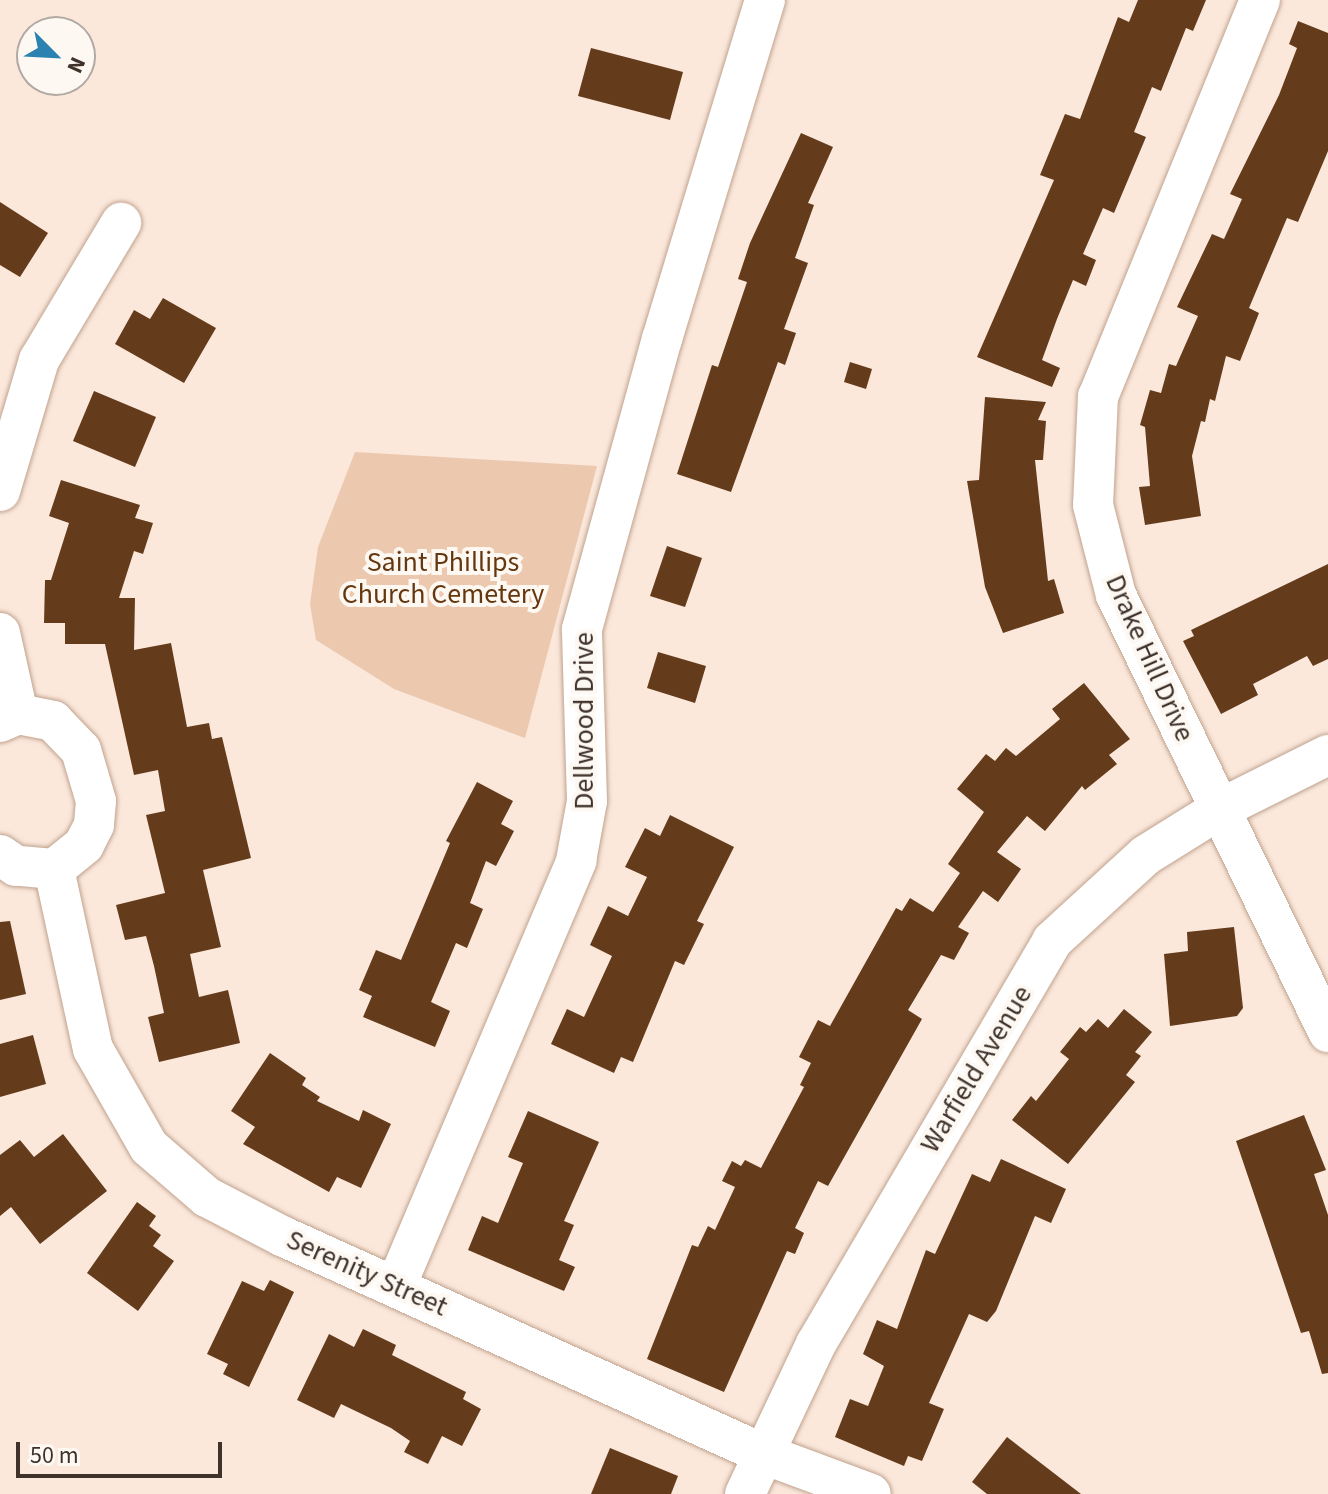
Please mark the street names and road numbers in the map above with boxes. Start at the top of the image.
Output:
street label: Drake Hill Drive [1098,569,1202,747]
street label: Dellwood Drive [567,632,601,810]
street label: Warfield Avenue [913,979,1039,1159]
street label: Serenity Street [281,1223,453,1323]

